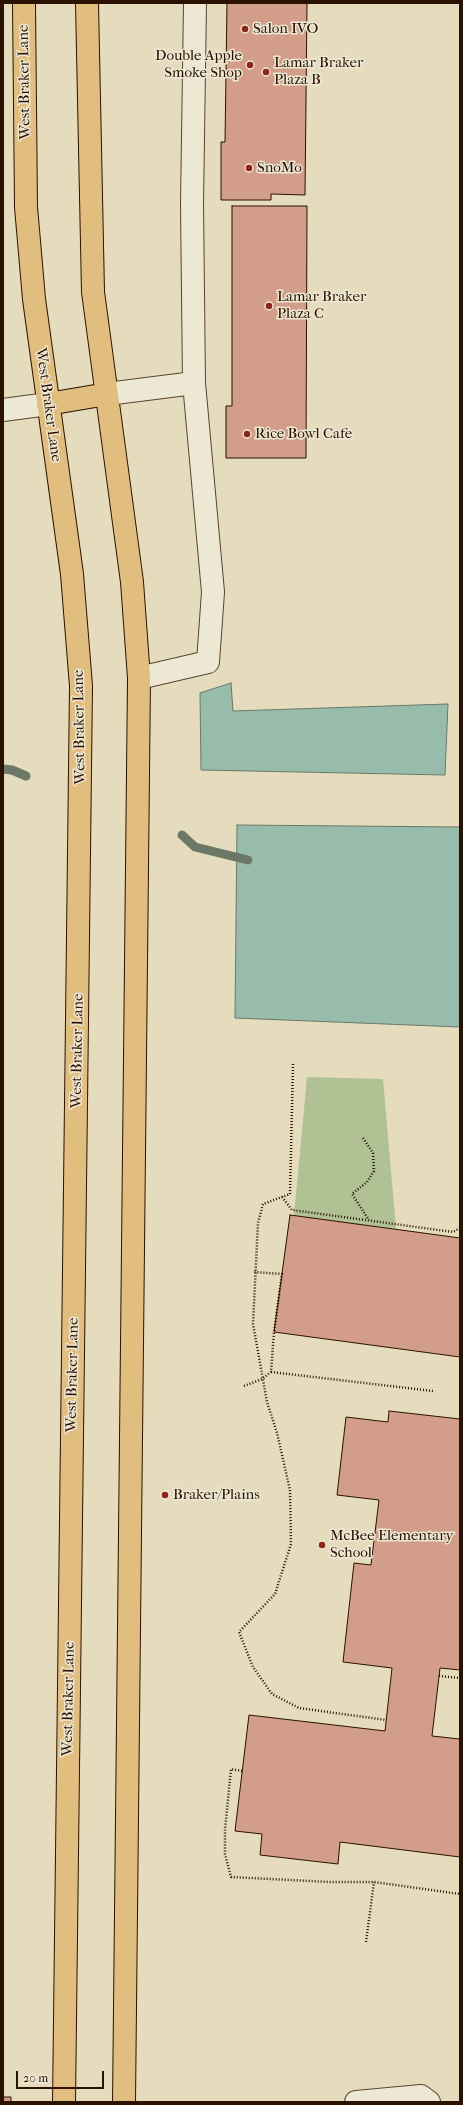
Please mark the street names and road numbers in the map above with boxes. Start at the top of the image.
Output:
street label: West Braker Lane [15,24,35,140]
street label: West Braker Lane [31,347,65,463]
street label: West Braker Lane [70,669,90,785]
street label: West Braker Lane [68,993,88,1109]
street label: West Braker Lane [63,1317,83,1433]
street label: West Braker Lane [59,1641,79,1757]

